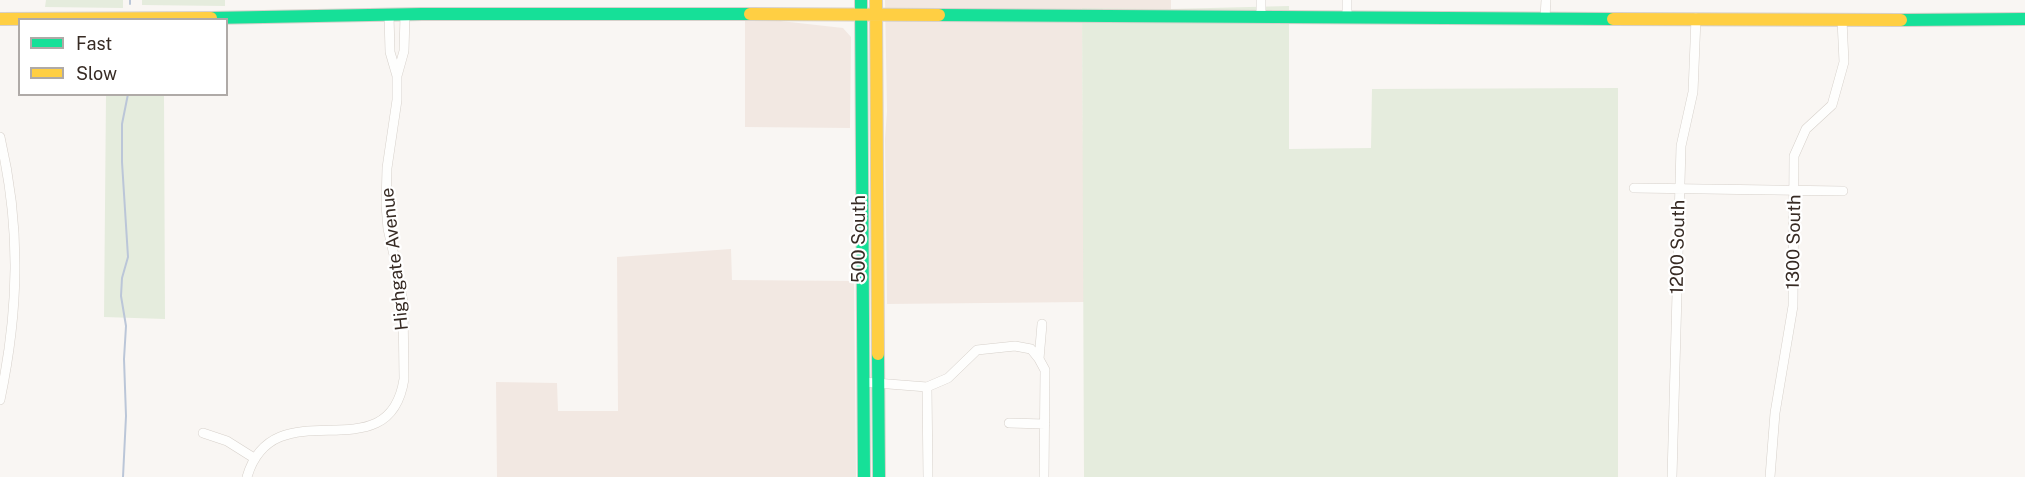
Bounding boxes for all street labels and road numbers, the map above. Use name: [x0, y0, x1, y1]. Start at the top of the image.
street label: Highgate Avenue: [377, 187, 413, 331]
street label: 1300 South: [1782, 194, 1806, 290]
street label: 500 South: [848, 195, 870, 283]
street label: 1200 South: [1666, 200, 1690, 294]

